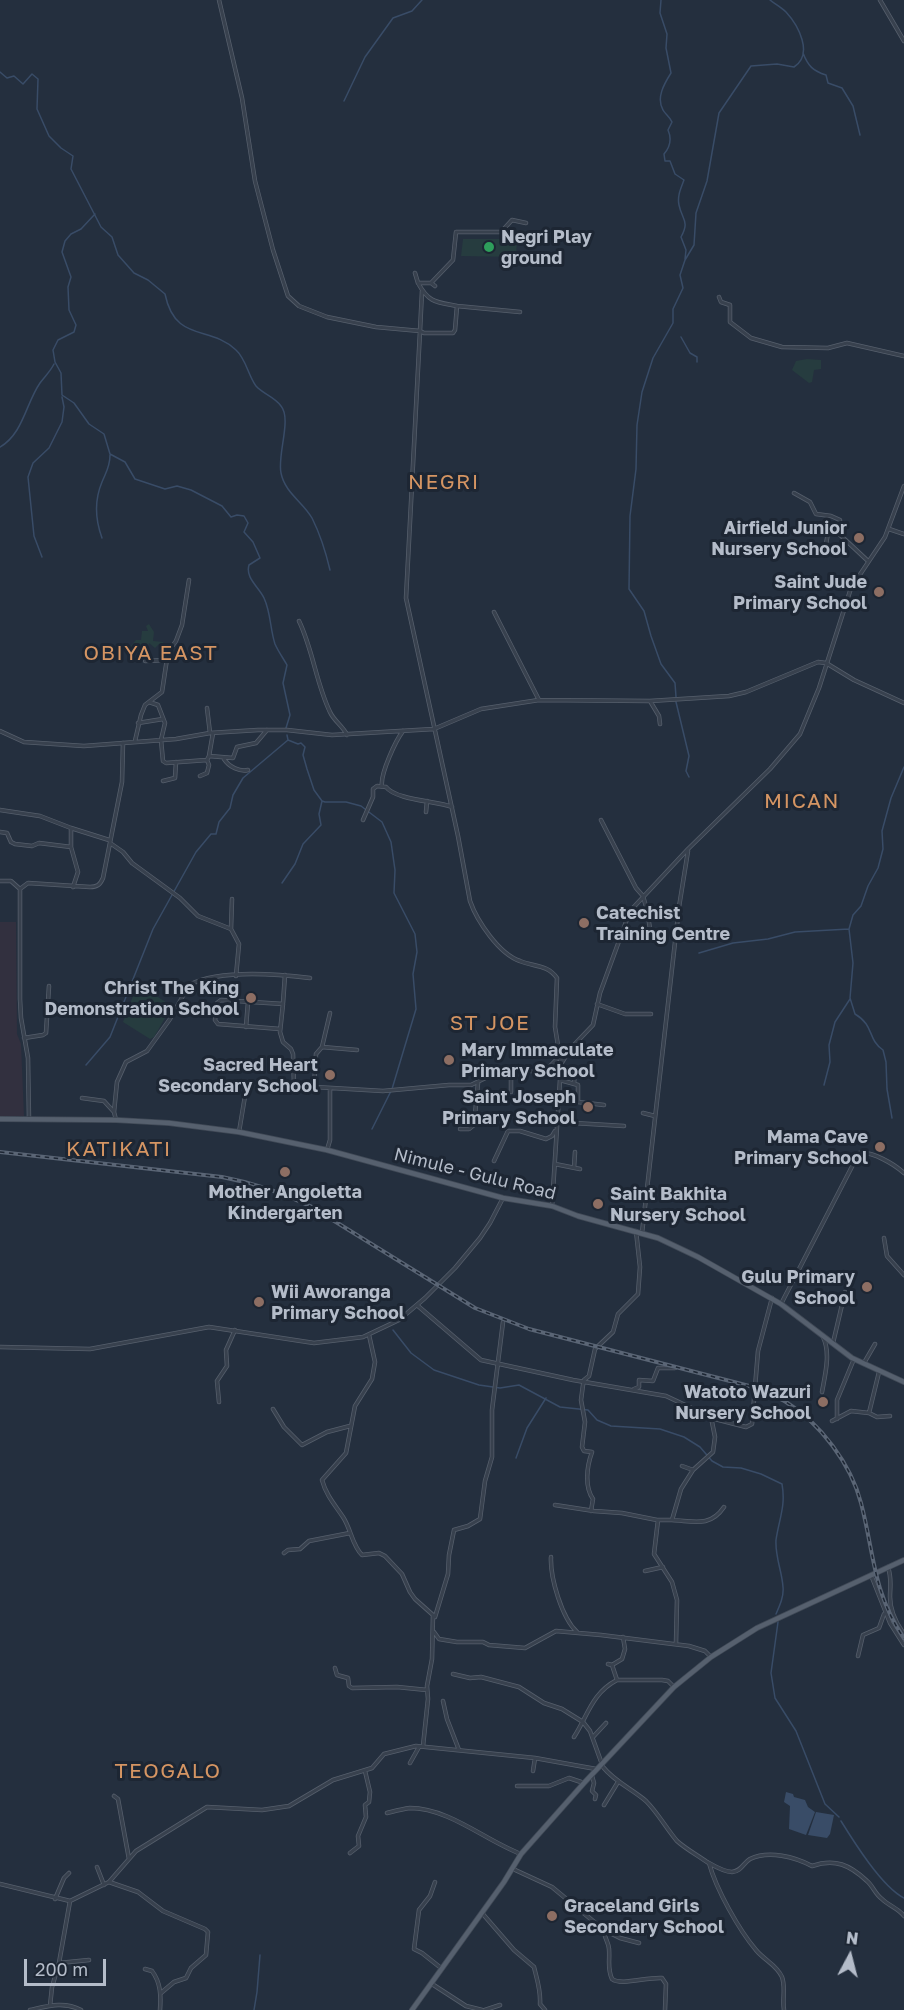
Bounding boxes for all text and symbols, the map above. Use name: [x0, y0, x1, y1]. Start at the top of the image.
place label: Negri Play ground: [501, 226, 592, 268]
marker: Negri Play ground: [482, 240, 496, 254]
district label: NEGRI: [408, 469, 480, 495]
place label: Airfield Junior Nursery School: [711, 517, 847, 560]
marker: Airfield Junior Nursery School: [852, 531, 866, 545]
place label: Saint Jude Primary School: [733, 571, 867, 614]
marker: Saint Jude Primary School: [872, 585, 886, 599]
district label: OBIYA EAST: [84, 640, 218, 666]
district label: MICAN: [764, 788, 840, 814]
place label: Catechist Training Centre: [596, 902, 730, 944]
marker: Catechist Training Centre: [577, 916, 591, 930]
place label: Christ The King Demonstration School: [44, 977, 239, 1020]
marker: Christ The King Demonstration School: [244, 991, 258, 1005]
district label: ST JOE: [450, 1010, 530, 1036]
place label: Mary Immaculate Primary School: [461, 1039, 614, 1082]
marker: Mary Immaculate Primary School: [442, 1053, 456, 1067]
place label: Sacred Heart Secondary School: [158, 1054, 318, 1096]
marker: Sacred Heart Secondary School: [323, 1068, 337, 1082]
place label: Saint Joseph Primary School: [442, 1086, 576, 1128]
marker: Saint Joseph Primary School: [581, 1100, 595, 1114]
place label: Mama Cave Primary School: [734, 1126, 868, 1168]
district label: KATIKATI: [66, 1136, 172, 1162]
marker: Mama Cave Primary School: [873, 1140, 887, 1154]
street label: Nimule - Gulu Road: [392, 1143, 558, 1205]
marker: Mother Angoletta Kindergarten: [278, 1165, 292, 1179]
place label: Mother Angoletta Kindergarten: [208, 1181, 362, 1224]
place label: Saint Bakhita Nursery School: [610, 1183, 746, 1226]
marker: Saint Bakhita Nursery School: [591, 1197, 605, 1211]
place label: Gulu Primary School: [741, 1266, 855, 1308]
marker: Gulu Primary School: [860, 1280, 874, 1294]
place label: Wii Aworanga Primary School: [271, 1281, 405, 1324]
marker: Wii Aworanga Primary School: [252, 1295, 266, 1309]
place label: Watoto Wazuri Nursery School: [675, 1381, 811, 1424]
marker: Watoto Wazuri Nursery School: [816, 1395, 830, 1409]
district label: TEOGALO: [115, 1758, 221, 1784]
place label: Graceland Girls Secondary School: [564, 1895, 724, 1938]
marker: Graceland Girls Secondary School: [545, 1909, 559, 1923]
north arrow: [820, 1926, 880, 1986]
text: N: [845, 1927, 859, 1949]
scale bar: [27, 1947, 110, 1985]
text: 200 m: [35, 1958, 88, 1980]

